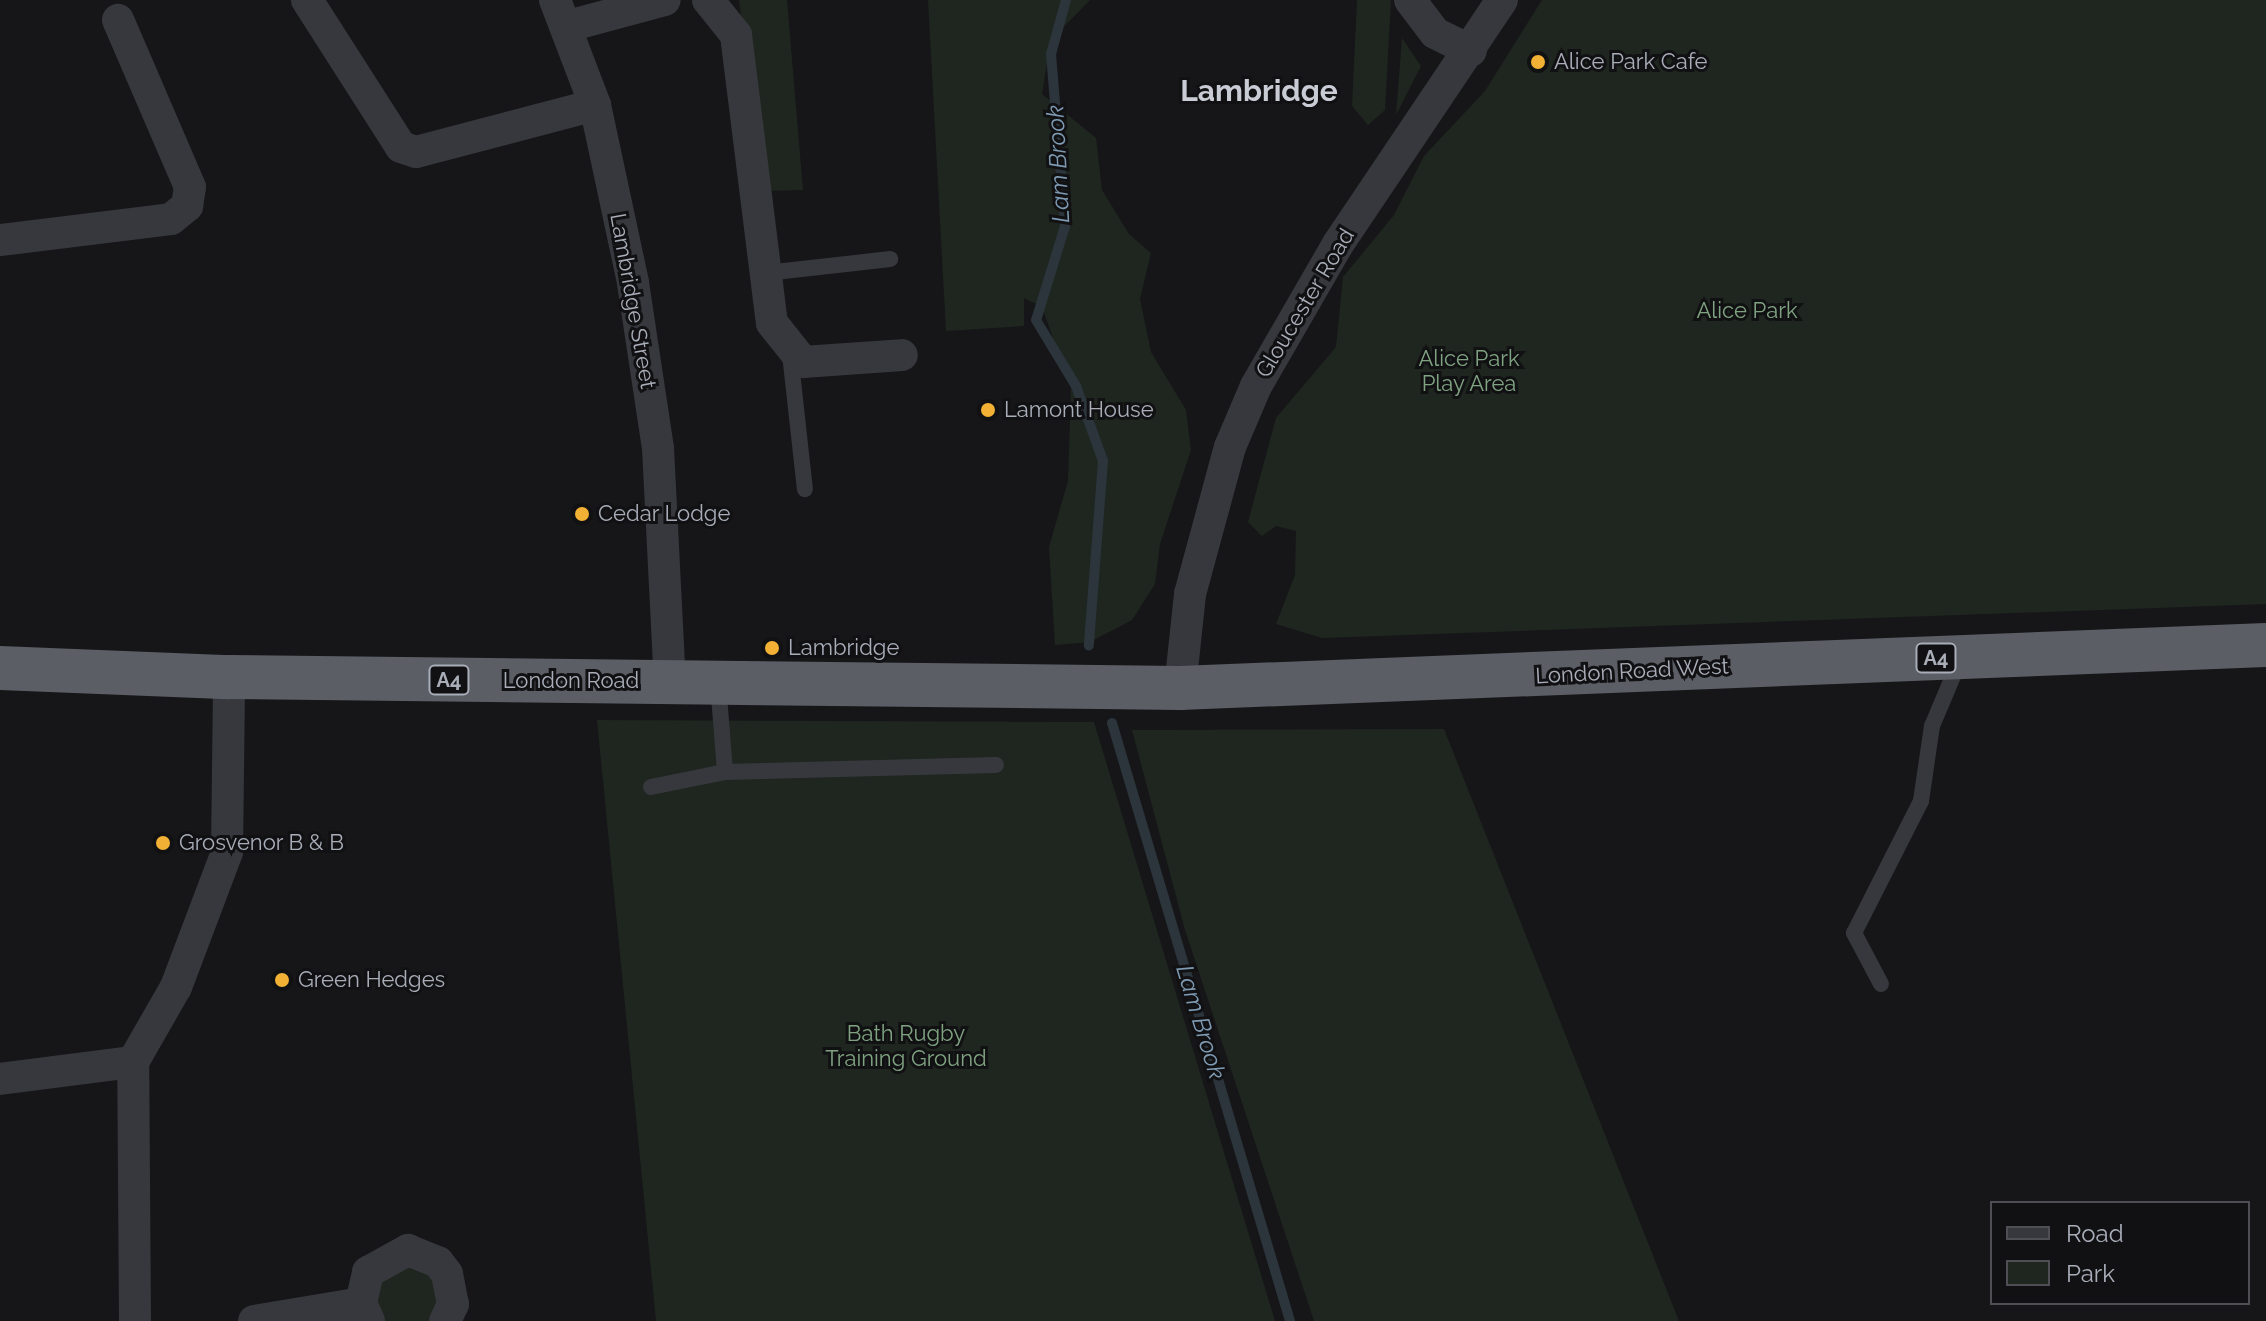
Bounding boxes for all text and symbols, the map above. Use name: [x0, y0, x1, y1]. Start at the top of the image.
place label: Alice Park Cafe: [1554, 49, 1707, 75]
marker: Alice Park Cafe: [1529, 53, 1547, 71]
district label: Lambridge: [1180, 73, 1338, 109]
water label: Lam Brook: [1041, 104, 1075, 224]
street label: Lambridge Street: [605, 211, 661, 391]
street label: Gloucester Road: [1250, 224, 1360, 382]
park label: Alice Park: [1696, 298, 1798, 324]
park label: Alice Park Play Area: [1418, 345, 1520, 396]
place label: Lamont House: [1004, 397, 1154, 423]
marker: Lamont House: [979, 401, 997, 419]
place label: Cedar Lodge: [598, 501, 731, 527]
marker: Cedar Lodge: [573, 505, 591, 523]
place label: Lambridge: [788, 635, 899, 661]
marker: Lambridge: [763, 639, 781, 657]
road number: A4: [1914, 642, 1958, 674]
street label: London Road West: [1534, 653, 1730, 689]
road number: A4: [427, 664, 471, 696]
street label: London Road: [503, 668, 639, 694]
place label: Grosvenor B & B: [179, 830, 344, 856]
marker: Grosvenor B & B: [154, 834, 172, 852]
water label: Lam Brook: [1170, 961, 1232, 1083]
place label: Green Hedges: [298, 967, 445, 993]
marker: Green Hedges: [273, 971, 291, 989]
park label: Bath Rugby Training Ground: [825, 1020, 987, 1072]
legend: [1990, 1201, 2250, 1305]
text: Road: [2066, 1219, 2124, 1248]
text: Park: [2066, 1259, 2115, 1288]

